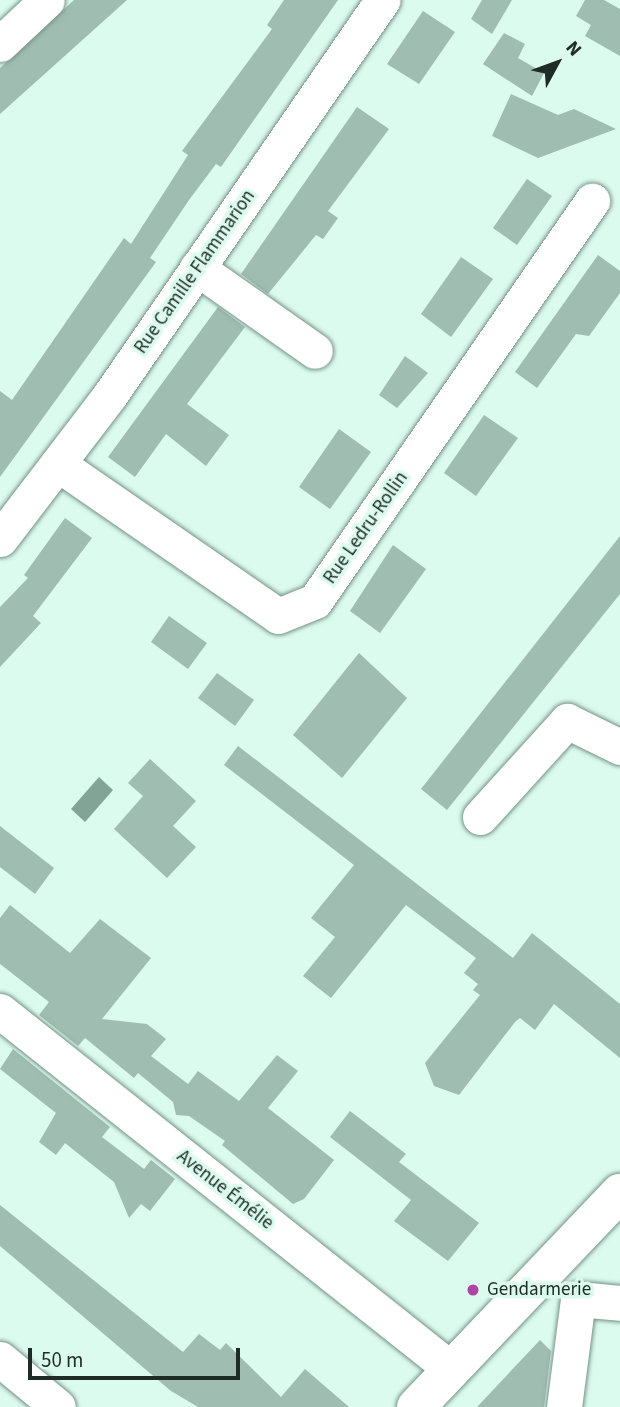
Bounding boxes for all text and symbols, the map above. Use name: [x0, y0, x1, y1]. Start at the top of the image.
north arrow: [522, 28, 592, 98]
text: N: [559, 35, 588, 63]
street label: Rue Camille Flammarion: [130, 186, 260, 358]
street label: Rue Ledru-Rollin: [319, 467, 413, 589]
street label: Avenue Émélie: [172, 1145, 278, 1235]
place label: Gendarmerie: [487, 1279, 591, 1301]
marker: Gendarmerie: [465, 1282, 481, 1298]
scale bar: [32, 1334, 243, 1378]
text: 50 m: [41, 1345, 83, 1375]

